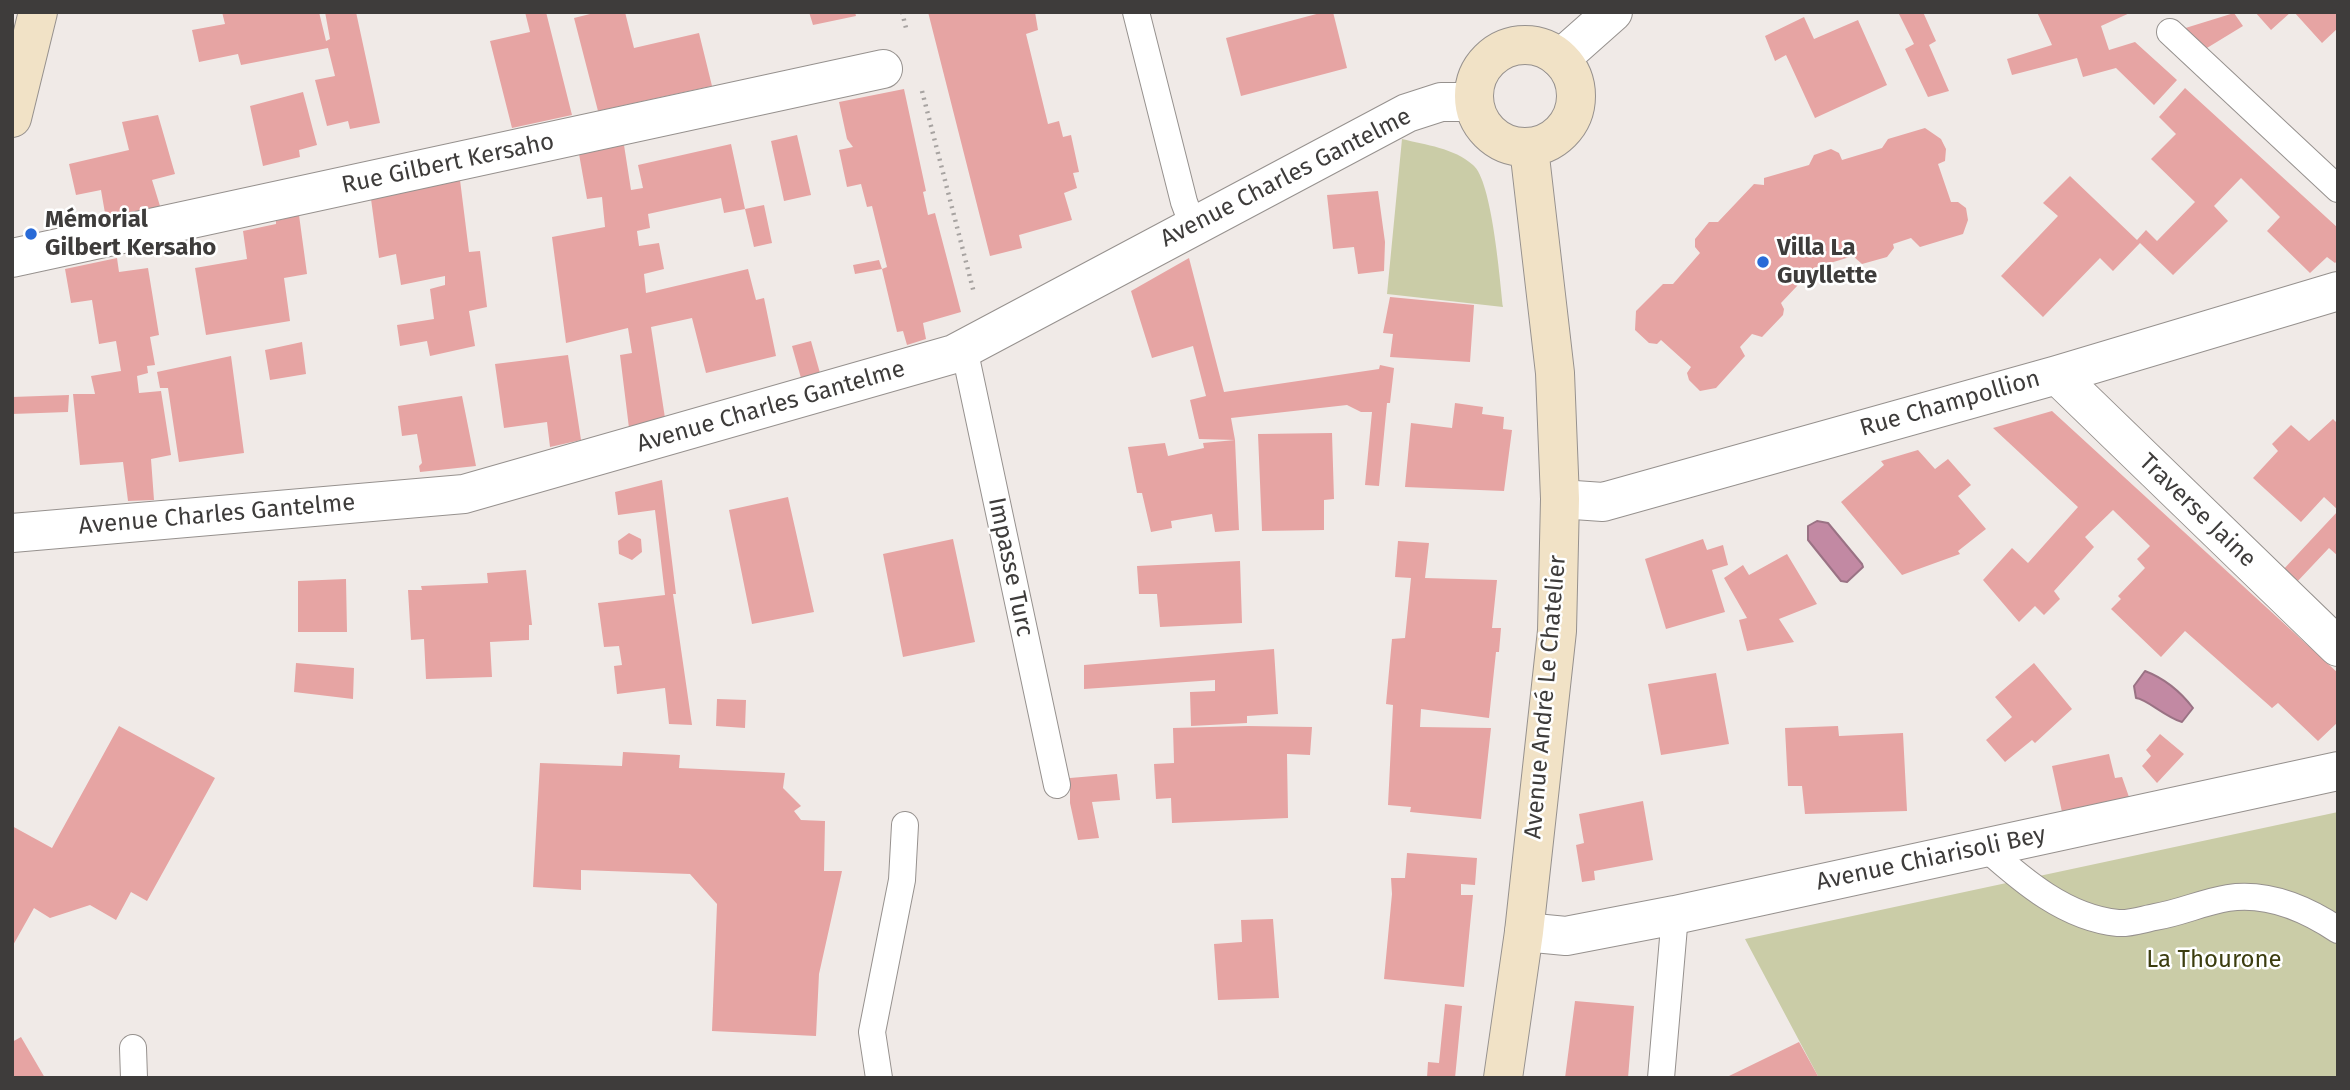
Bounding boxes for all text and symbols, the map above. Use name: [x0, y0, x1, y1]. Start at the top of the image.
street label: Avenue Charles Gantelme: [1156, 102, 1416, 254]
street label: Rue Gilbert Kersaho: [339, 127, 557, 201]
place label: Mémorial Gilbert Kersaho: [45, 206, 216, 262]
marker: Mémorial Gilbert Kersaho: [23, 226, 39, 242]
place label: Villa La Guyllette: [1777, 234, 1877, 290]
marker: Villa La Guyllette: [1755, 254, 1771, 270]
street label: Avenue Charles Gantelme: [634, 355, 908, 459]
street label: Rue Champollion: [1857, 365, 2043, 443]
street label: Traverse Jaine: [2133, 448, 2261, 574]
street label: Avenue Charles Gantelme: [78, 489, 356, 541]
street label: Impasse Turc: [981, 495, 1039, 639]
street label: Avenue André Le Chatelier: [1519, 554, 1573, 840]
street label: Avenue Chiarisoli Bey: [1814, 821, 2048, 897]
park label: La Thourone: [2146, 946, 2282, 974]

